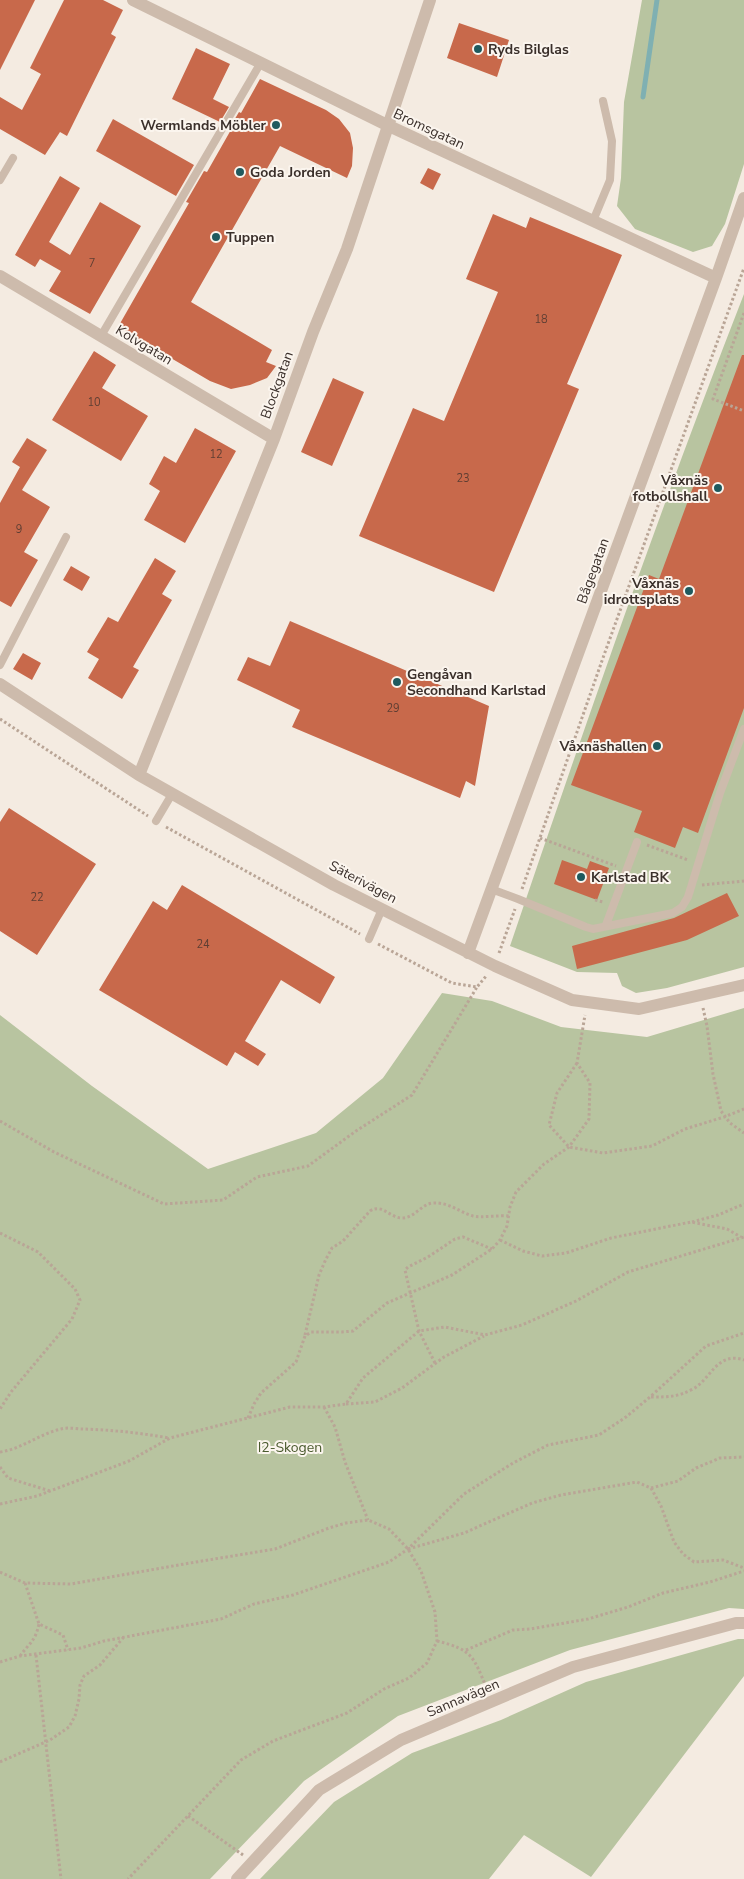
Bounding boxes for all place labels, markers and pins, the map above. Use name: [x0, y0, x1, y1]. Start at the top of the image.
place label: Ryds Bilglas: [488, 40, 569, 59]
marker: Ryds Bilglas: [472, 43, 484, 55]
place label: Wermlands Möbler: [141, 116, 267, 135]
marker: Wermlands Möbler: [270, 119, 282, 131]
place label: Goda Jorden: [250, 163, 331, 182]
marker: Goda Jorden: [234, 166, 246, 178]
place label: Tuppen: [226, 228, 274, 247]
marker: Tuppen: [210, 231, 222, 243]
place label: Våxnäs fotbollshall: [633, 471, 709, 506]
marker: Våxnäs fotbollshall: [712, 482, 724, 494]
place label: Våxnäs idrottsplats: [604, 574, 679, 609]
marker: Våxnäs idrottsplats: [683, 585, 695, 597]
place label: Gengåvan Secondhand Karlstad: [407, 665, 546, 700]
marker: Gengåvan Secondhand Karlstad: [391, 676, 403, 688]
place label: Våxnäshallen: [558, 737, 647, 756]
marker: Våxnäshallen: [651, 740, 663, 752]
place label: Karlstad BK: [591, 868, 669, 887]
marker: Karlstad BK: [575, 871, 587, 883]

